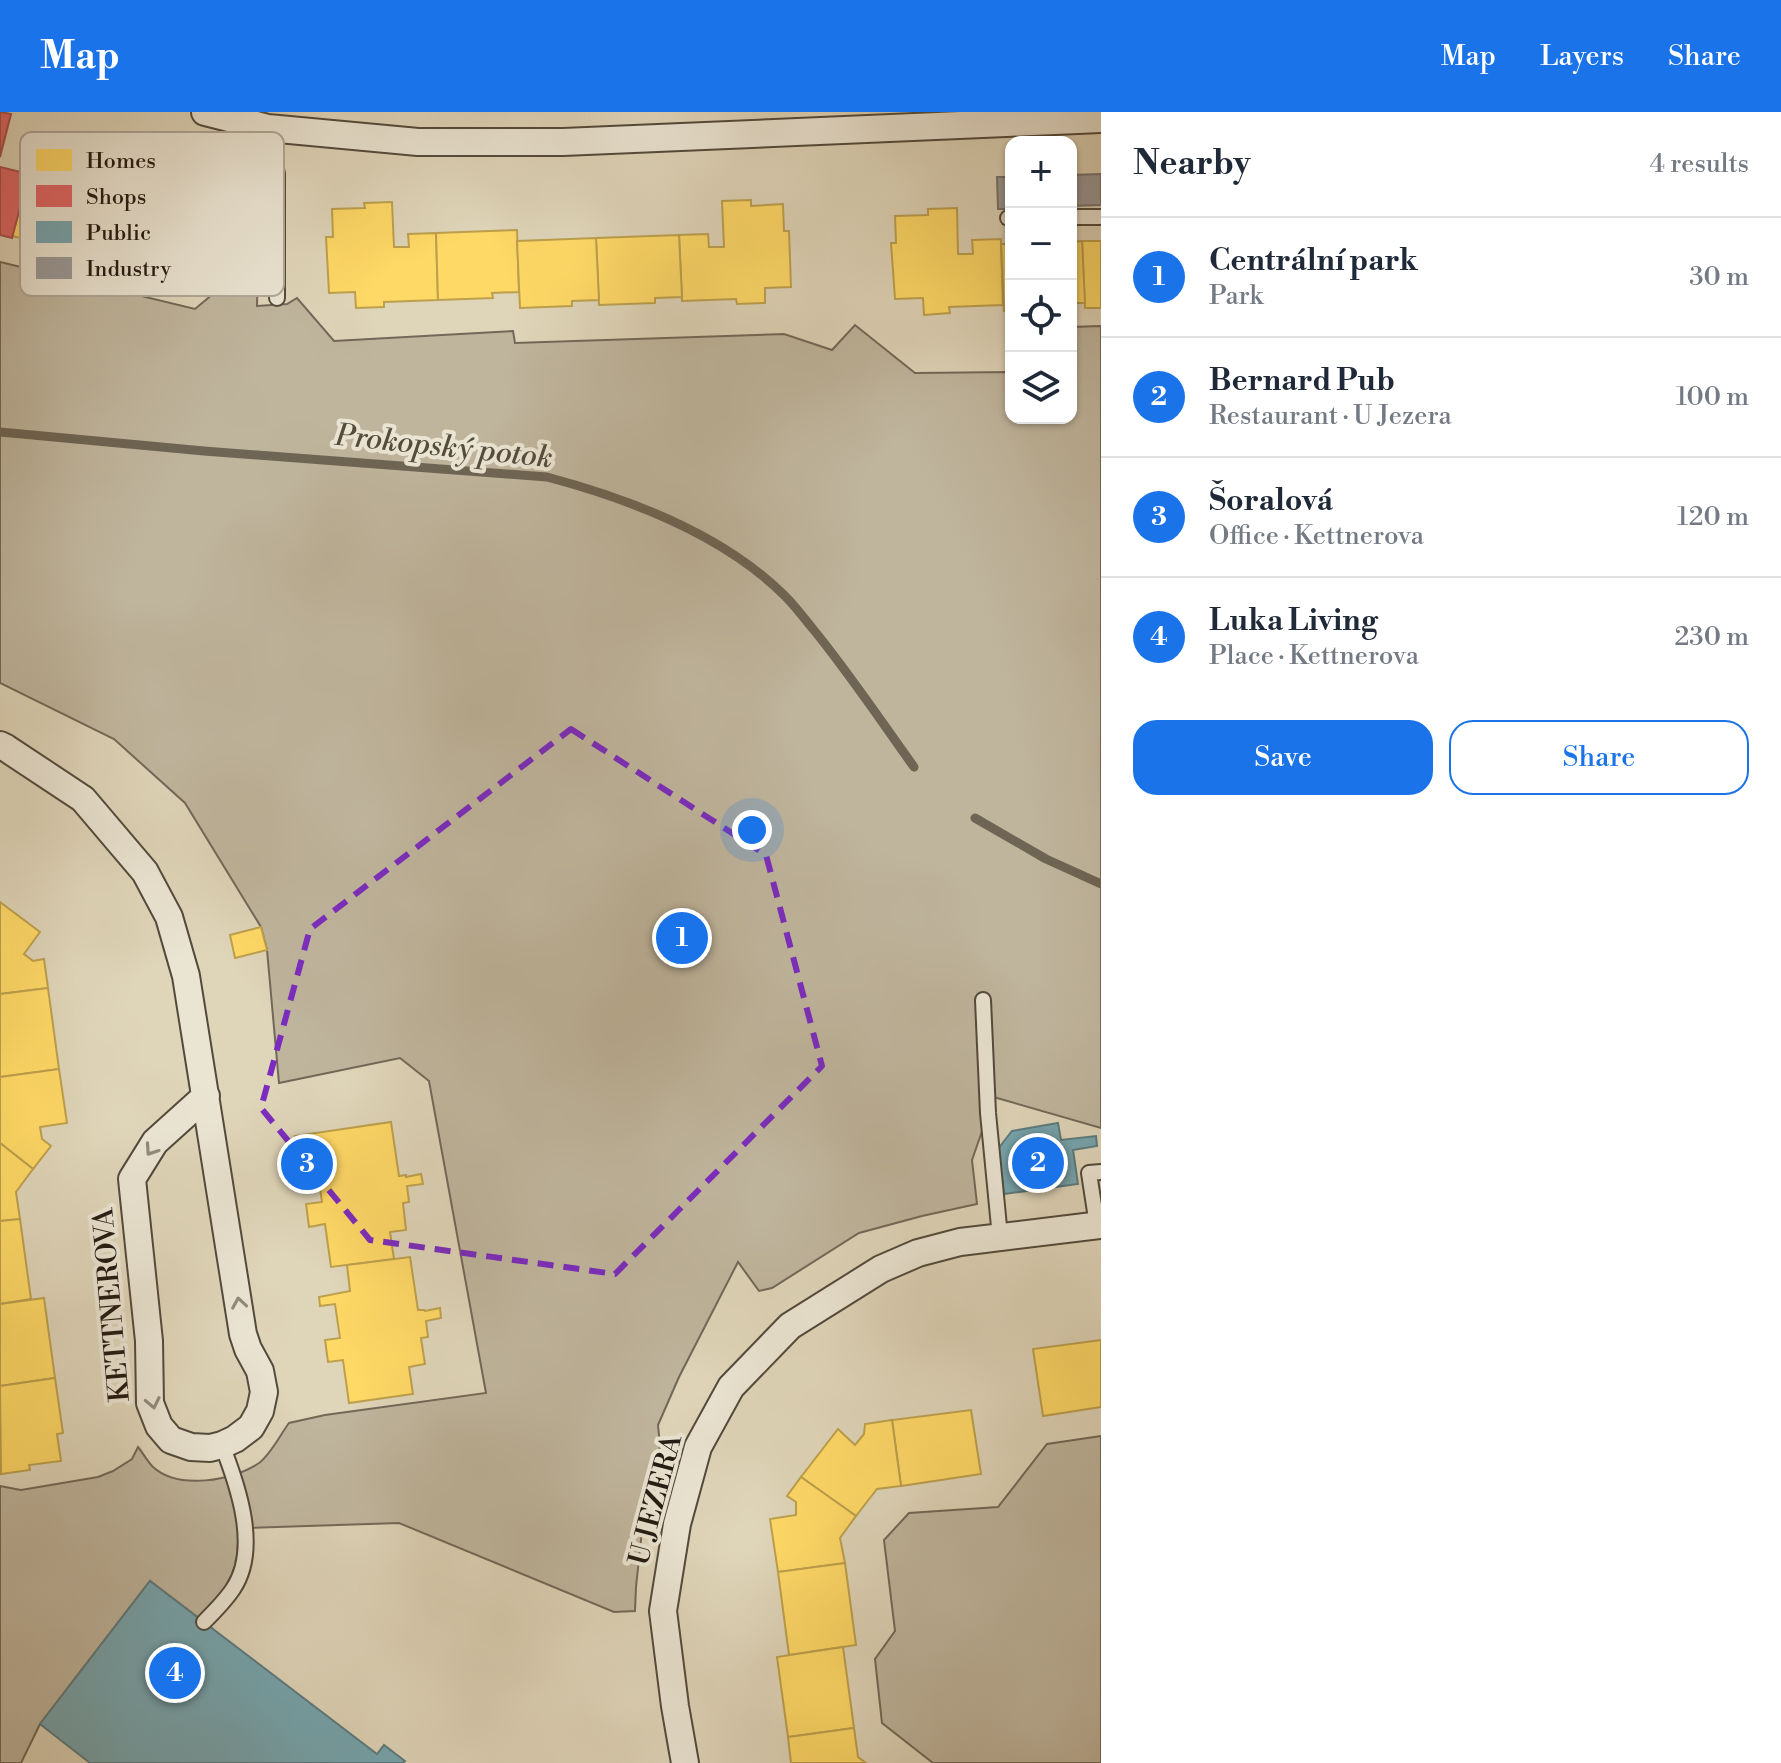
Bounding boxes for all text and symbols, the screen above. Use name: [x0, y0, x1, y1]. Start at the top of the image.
text: Map: [40, 33, 120, 80]
text: Map: [1441, 39, 1496, 74]
text: Layers: [1540, 39, 1624, 74]
text: Share: [1668, 39, 1741, 74]
legend: [20, 132, 284, 296]
map controls: [1005, 136, 1077, 424]
button: +: [1005, 136, 1077, 208]
text: Nearby: [1133, 143, 1251, 185]
text: Homes: [86, 148, 156, 175]
text: 4 results: [1650, 148, 1749, 180]
text: Shops: [86, 184, 146, 211]
button: −: [1005, 208, 1077, 280]
text: Public: [86, 220, 151, 247]
text: Centrální park: [1209, 242, 1418, 280]
text: Industry: [86, 256, 171, 283]
text: 1: [1153, 261, 1165, 293]
text: 30 m: [1689, 261, 1749, 293]
button: locate: [1005, 280, 1077, 352]
text: Park: [1209, 280, 1263, 312]
button: layers: [1005, 352, 1077, 424]
text: Bernard Pub: [1209, 362, 1395, 400]
text: 2: [1151, 381, 1167, 413]
text: 100 m: [1676, 381, 1749, 413]
text: Restaurant · U Jezera: [1209, 400, 1452, 432]
water label: Prokopský potok: [332, 417, 555, 477]
text: Šoralová: [1209, 482, 1333, 520]
text: 3: [1151, 501, 1167, 533]
text: 120 m: [1677, 501, 1749, 533]
text: Office · Kettnerova: [1209, 520, 1424, 552]
text: Luka Living: [1209, 602, 1378, 640]
text: 4: [1150, 621, 1168, 653]
text: 230 m: [1674, 621, 1749, 653]
text: Place · Kettnerova: [1209, 640, 1419, 672]
button: Save: [1133, 720, 1433, 795]
button: Share: [1449, 720, 1749, 795]
your location: [732, 810, 772, 850]
pin: 1: [656, 908, 708, 968]
pin: 2: [1012, 1133, 1064, 1193]
pin: 3: [281, 1134, 333, 1194]
one-way arrow: [146, 1142, 161, 1156]
street label: KETTNEROVA: [86, 1206, 138, 1403]
one-way arrow: [231, 1296, 248, 1310]
one-way arrow: [144, 1396, 161, 1410]
street label: U JEZERA: [622, 1430, 690, 1569]
pin: 4: [149, 1643, 201, 1703]

